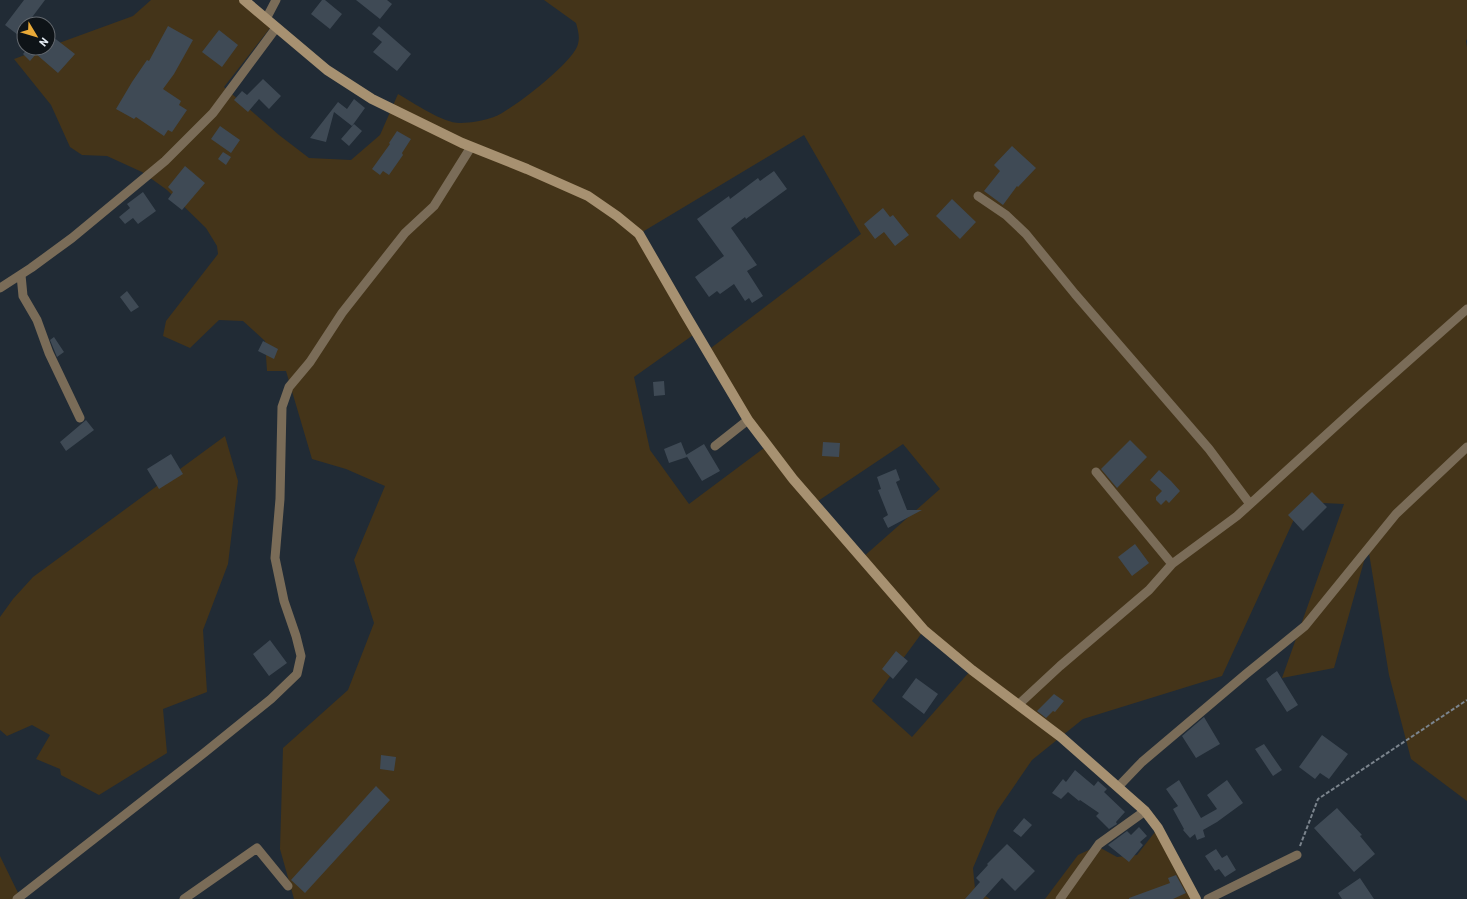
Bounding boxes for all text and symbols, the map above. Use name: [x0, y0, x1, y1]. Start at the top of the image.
north arrow: [16, 16, 56, 56]
text: N: [37, 36, 52, 49]

